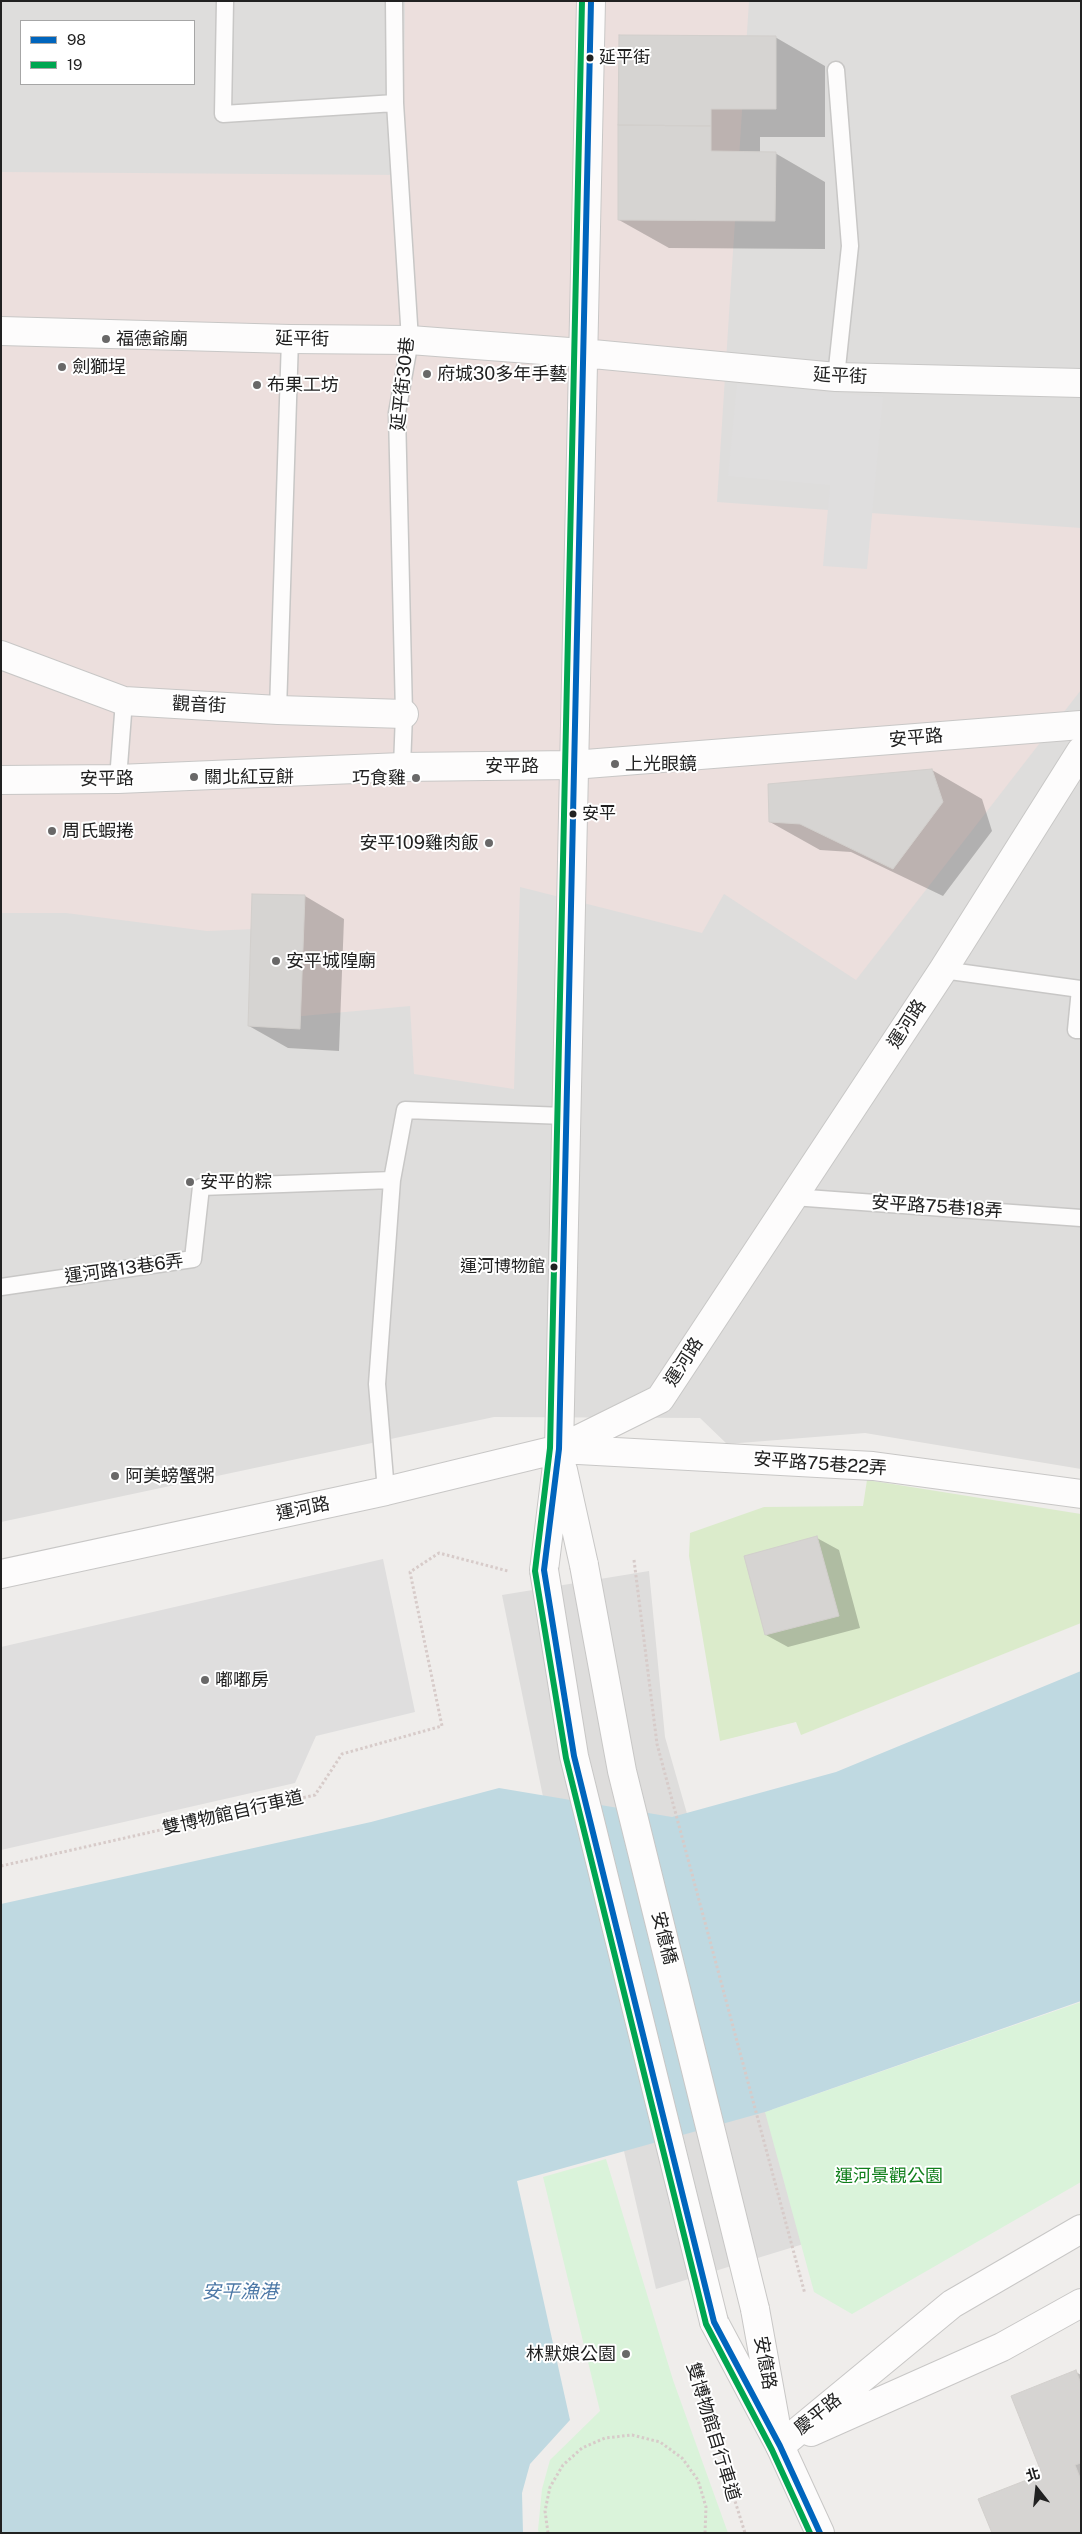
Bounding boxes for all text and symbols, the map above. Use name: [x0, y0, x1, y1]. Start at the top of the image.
legend: [20, 20, 195, 85]
text: 98: [67, 31, 86, 48]
place label: 延平街: [599, 48, 650, 68]
marker: 延平街: [585, 53, 595, 63]
text: 19: [67, 56, 82, 73]
place label: 福德爺廟: [116, 328, 188, 350]
street label: 延平街: [275, 328, 329, 350]
marker: 福德爺廟: [100, 333, 112, 345]
street label: 延平街30巷: [387, 336, 419, 432]
place label: 劍獅埕: [72, 356, 126, 378]
marker: 劍獅埕: [56, 361, 68, 373]
place label: 府城30多年手藝: [437, 363, 567, 385]
street label: 延平街: [812, 364, 868, 388]
marker: 府城30多年手藝: [421, 368, 433, 380]
place label: 布果工坊: [267, 374, 339, 396]
marker: 布果工坊: [251, 379, 263, 391]
street label: 觀音街: [171, 693, 227, 717]
street label: 安平路: [888, 725, 944, 751]
place label: 上光眼鏡: [625, 753, 697, 775]
street label: 安平路: [485, 755, 539, 777]
marker: 上光眼鏡: [609, 758, 621, 770]
place label: 關北紅豆餅: [204, 766, 294, 788]
place label: 巧食雞: [352, 767, 406, 789]
street label: 安平路: [80, 768, 134, 790]
marker: 關北紅豆餅: [188, 771, 200, 783]
marker: 巧食雞: [410, 772, 422, 784]
place label: 安平: [582, 804, 616, 824]
marker: 安平: [568, 809, 578, 819]
place label: 周氏蝦捲: [62, 820, 134, 842]
marker: 周氏蝦捲: [46, 825, 58, 837]
place label: 安平109雞肉飯: [360, 832, 479, 854]
marker: 安平109雞肉飯: [483, 837, 495, 849]
place label: 安平城隍廟: [286, 950, 376, 972]
marker: 安平城隍廟: [270, 955, 282, 967]
street label: 運河路: [883, 995, 931, 1053]
place label: 安平的粽: [200, 1171, 272, 1193]
marker: 安平的粽: [184, 1176, 196, 1188]
street label: 安平路75巷18弄: [871, 1192, 1003, 1222]
street label: 運河路13巷6弄: [63, 1250, 185, 1288]
place label: 運河博物館: [460, 1257, 545, 1277]
marker: 運河博物館: [549, 1262, 559, 1272]
street label: 運河路: [660, 1333, 708, 1391]
street label: 安平路75巷22弄: [753, 1449, 887, 1479]
place label: 阿美螃蟹粥: [125, 1465, 215, 1487]
marker: 阿美螃蟹粥: [109, 1470, 121, 1482]
street label: 運河路: [274, 1493, 332, 1525]
place label: 嘟嘟房: [215, 1669, 269, 1691]
marker: 嘟嘟房: [199, 1674, 211, 1686]
street label: 雙博物館自行車道: [160, 1786, 306, 1840]
street label: 安億橋: [647, 1909, 681, 1967]
park label: 運河景觀公園: [835, 2165, 943, 2187]
water label: 安平漁港: [202, 2281, 278, 2303]
street label: 安億路: [750, 2335, 780, 2391]
place label: 林默娘公園: [526, 2343, 616, 2365]
marker: 林默娘公園: [620, 2348, 632, 2360]
street label: 雙博物館自行車道: [682, 2360, 744, 2504]
street label: 慶平路: [790, 2389, 846, 2439]
north arrow: [1012, 2464, 1062, 2514]
text: 北: [1024, 2465, 1042, 2484]

